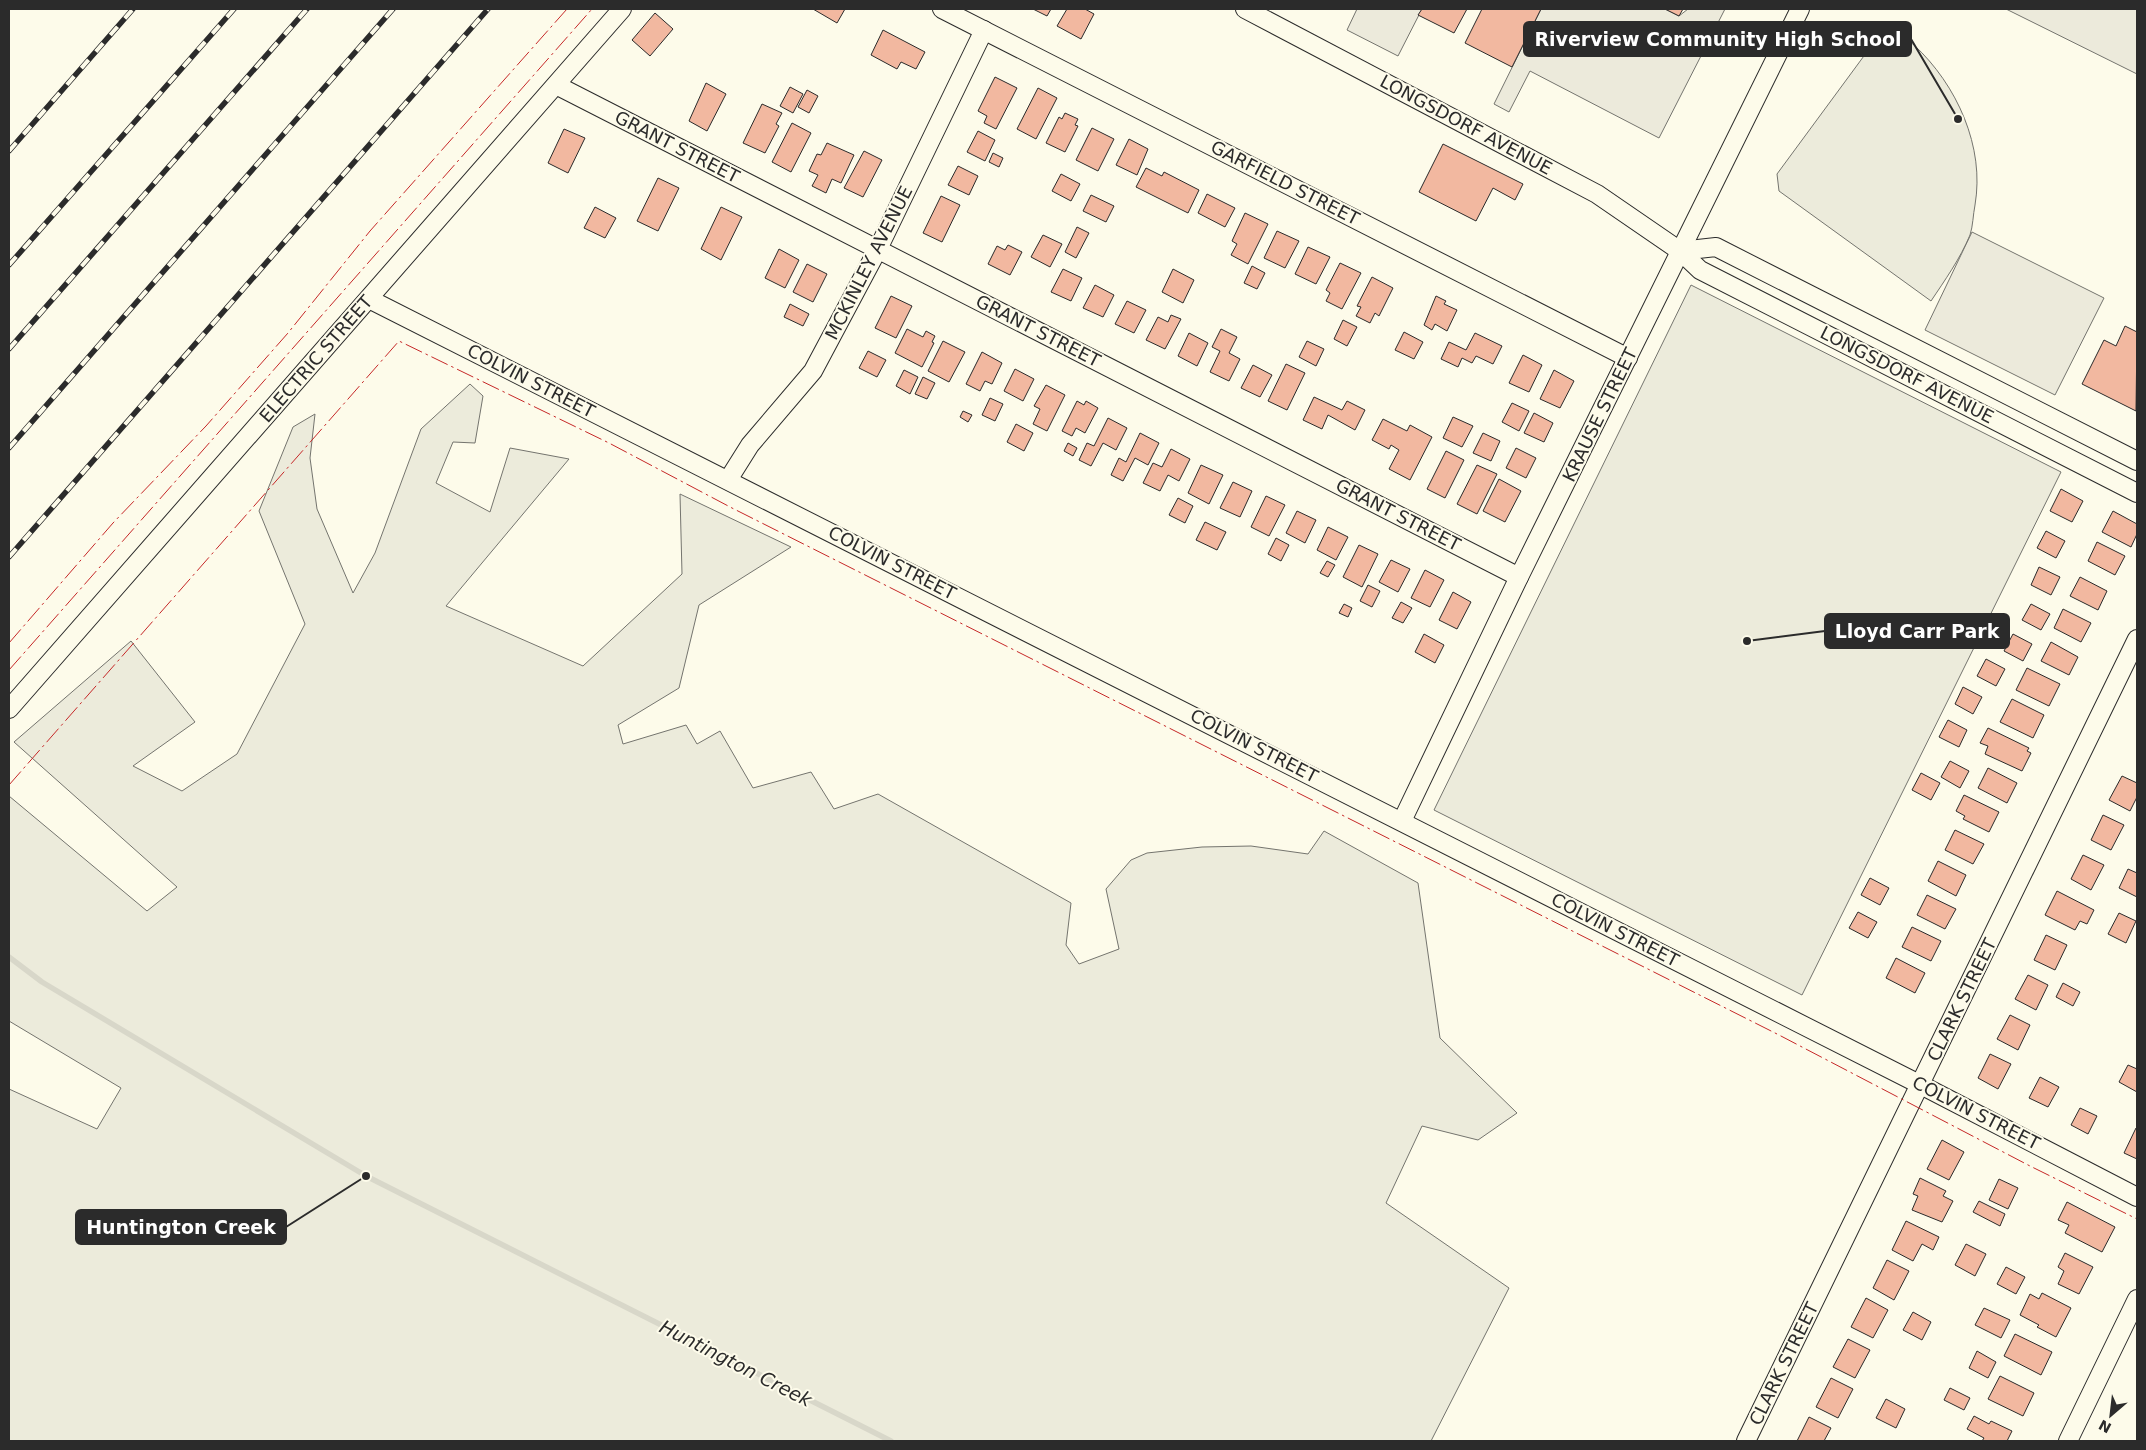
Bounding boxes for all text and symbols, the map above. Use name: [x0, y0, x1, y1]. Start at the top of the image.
callout: Riverview Community High School: [1524, 22, 1911, 56]
text: Riverview Community High School: [1534, 28, 1902, 50]
street label: LONGSDORF AVENUE: [1377, 70, 1556, 179]
street label: GRANT STREET: [611, 106, 744, 187]
street label: GARFIELD STREET: [1207, 136, 1364, 230]
street label: MCKINLEY AVENUE: [821, 182, 916, 343]
street label: ELECTRIC STREET: [255, 290, 377, 426]
street label: GRANT STREET: [972, 290, 1105, 371]
street label: LONGSDORF AVENUE: [1817, 322, 1997, 427]
street label: COLVIN STREET: [464, 339, 599, 422]
street label: KRAUSE STREET: [1558, 344, 1641, 485]
street label: GRANT STREET: [1332, 474, 1465, 555]
street label: COLVIN STREET: [825, 521, 960, 604]
callout: Lloyd Carr Park: [1825, 614, 2009, 648]
text: Lloyd Carr Park: [1835, 620, 2000, 642]
street label: COLVIN STREET: [1187, 704, 1322, 787]
street label: COLVIN STREET: [1548, 888, 1683, 971]
street label: CLARK STREET: [1923, 934, 2001, 1065]
street label: COLVIN STREET: [1909, 1071, 2044, 1154]
callout: Huntington Creek: [76, 1210, 286, 1244]
text: Huntington Creek: [86, 1216, 276, 1238]
street label: CLARK STREET: [1745, 1298, 1823, 1429]
water label: Huntington Creek: [656, 1315, 817, 1411]
north arrow: [2086, 1390, 2136, 1440]
text: N: [2096, 1417, 2114, 1436]

